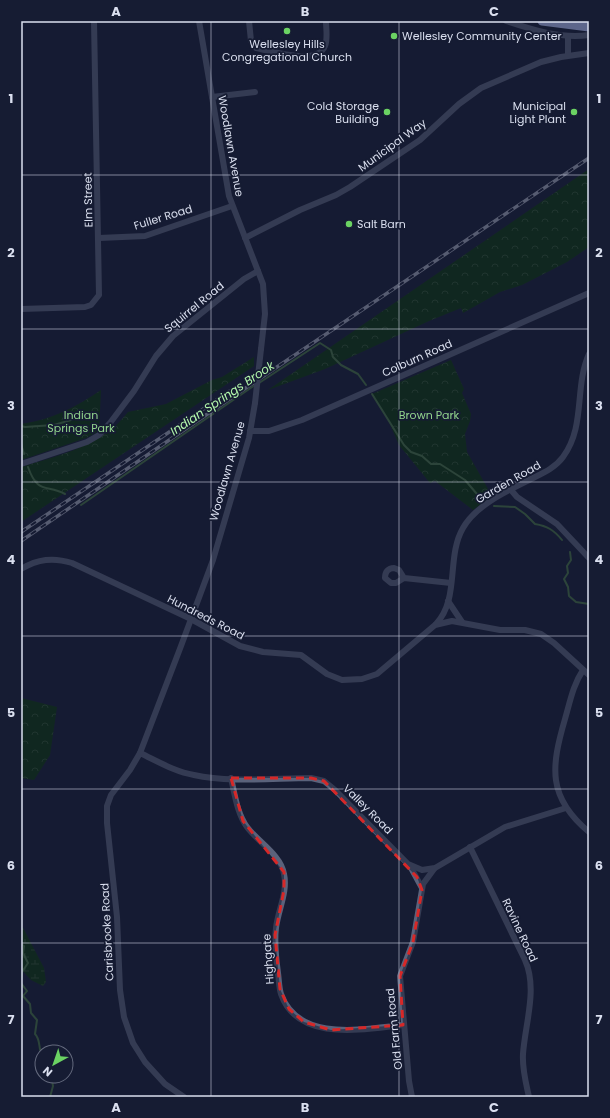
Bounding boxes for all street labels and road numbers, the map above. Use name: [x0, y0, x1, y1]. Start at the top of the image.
street label: Woodlawn Avenue: [214, 94, 248, 198]
street label: Municipal Way: [355, 114, 430, 175]
street label: Elm Street: [80, 172, 96, 228]
street label: Fuller Road: [132, 201, 194, 233]
street label: Squirrel Road: [161, 278, 227, 336]
street label: Colburn Road: [379, 335, 455, 381]
street label: Woodlawn Avenue: [205, 419, 249, 523]
street label: Garden Road: [472, 457, 544, 507]
street label: Hundreds Road: [165, 591, 247, 643]
street label: Valley Road: [339, 780, 397, 838]
street label: Carisbrooke Road: [96, 883, 118, 981]
street label: Ravine Road: [498, 896, 542, 964]
street label: Highgate: [258, 933, 278, 985]
street label: Old Farm Road: [382, 988, 406, 1070]

